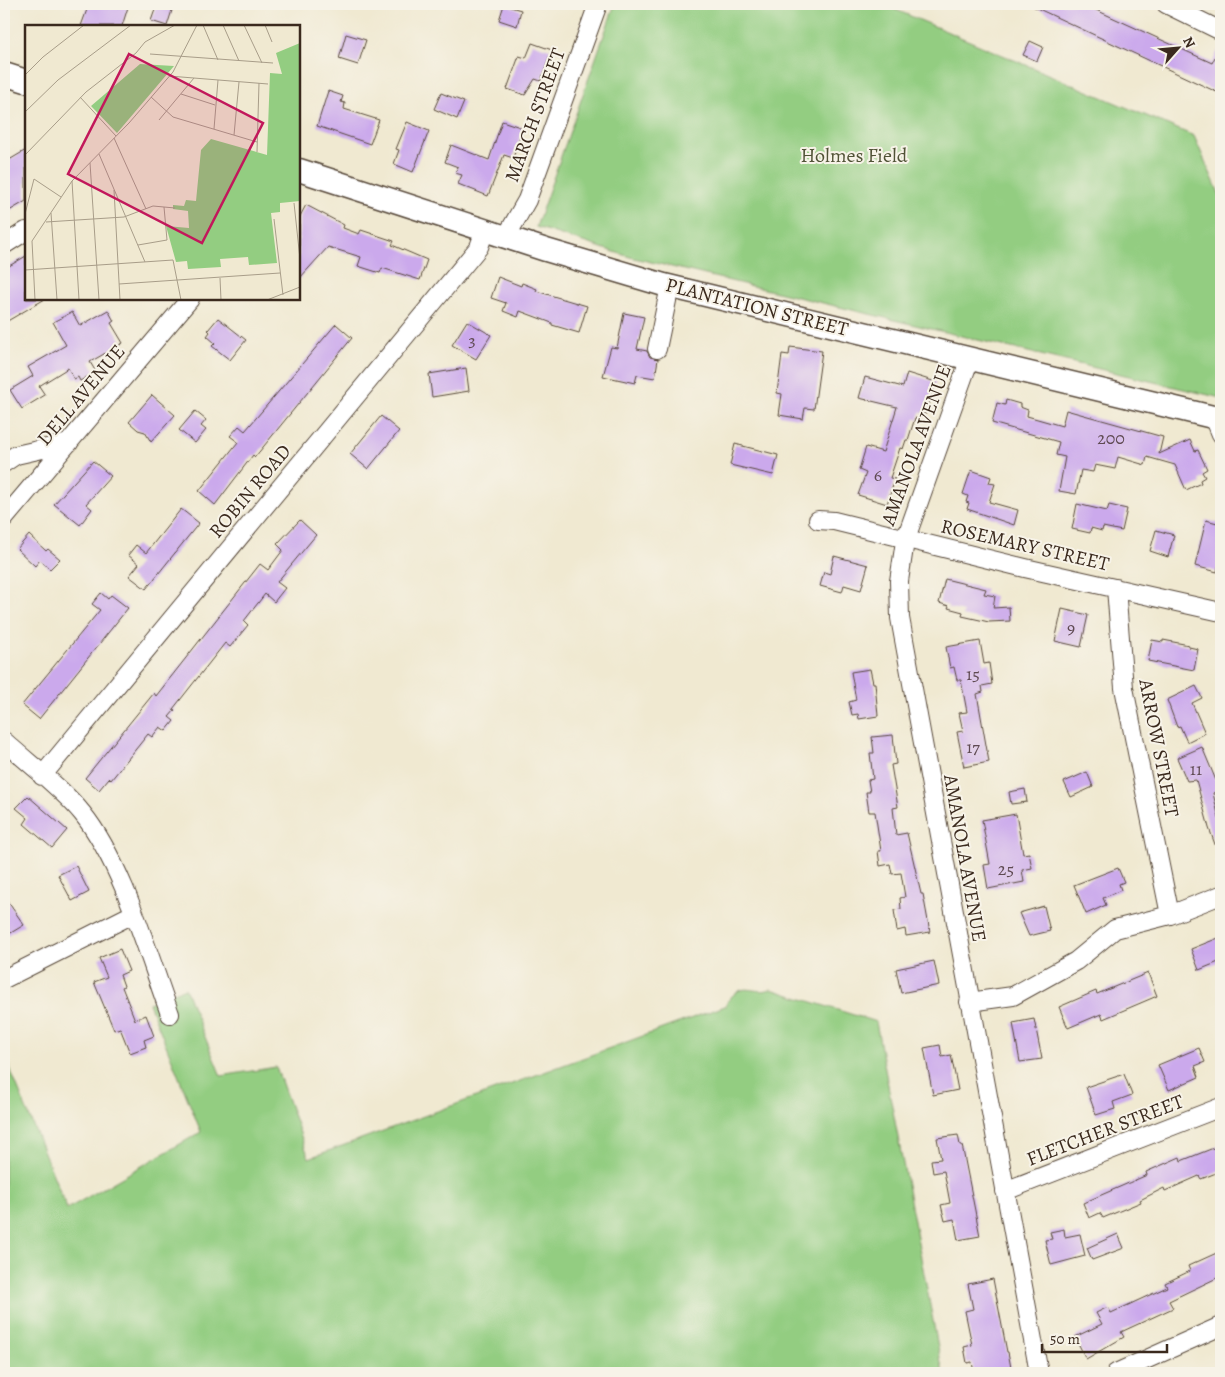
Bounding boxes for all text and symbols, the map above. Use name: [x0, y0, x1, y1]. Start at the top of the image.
north arrow: [1152, 22, 1202, 72]
inset map: [25, 25, 300, 300]
text: N: [1178, 33, 1200, 51]
street label: MARCH STREET: [498, 44, 572, 186]
park label: Holmes Field: [800, 142, 908, 169]
street label: PLANTATION STREET: [663, 271, 851, 343]
house number: 3: [468, 328, 476, 352]
street label: DELL AVENUE: [31, 339, 131, 451]
street label: AMANOLA AVENUE: [874, 361, 958, 530]
house number: 200: [1097, 426, 1125, 450]
street label: ROBIN ROAD: [203, 438, 297, 544]
house number: 6: [874, 463, 882, 487]
street label: ROSEMARY STREET: [938, 512, 1112, 578]
house number: 9: [1067, 616, 1075, 640]
house number: 15: [966, 662, 980, 686]
street label: ARROW STREET: [1132, 676, 1186, 819]
house number: 17: [966, 735, 980, 759]
house number: 11: [1190, 757, 1202, 781]
street label: AMANOLA AVENUE: [937, 771, 993, 944]
house number: 25: [998, 857, 1014, 881]
street label: FLETCHER STREET: [1022, 1088, 1188, 1172]
scale bar: [1042, 1322, 1168, 1354]
text: 50 m: [1050, 1329, 1080, 1349]

